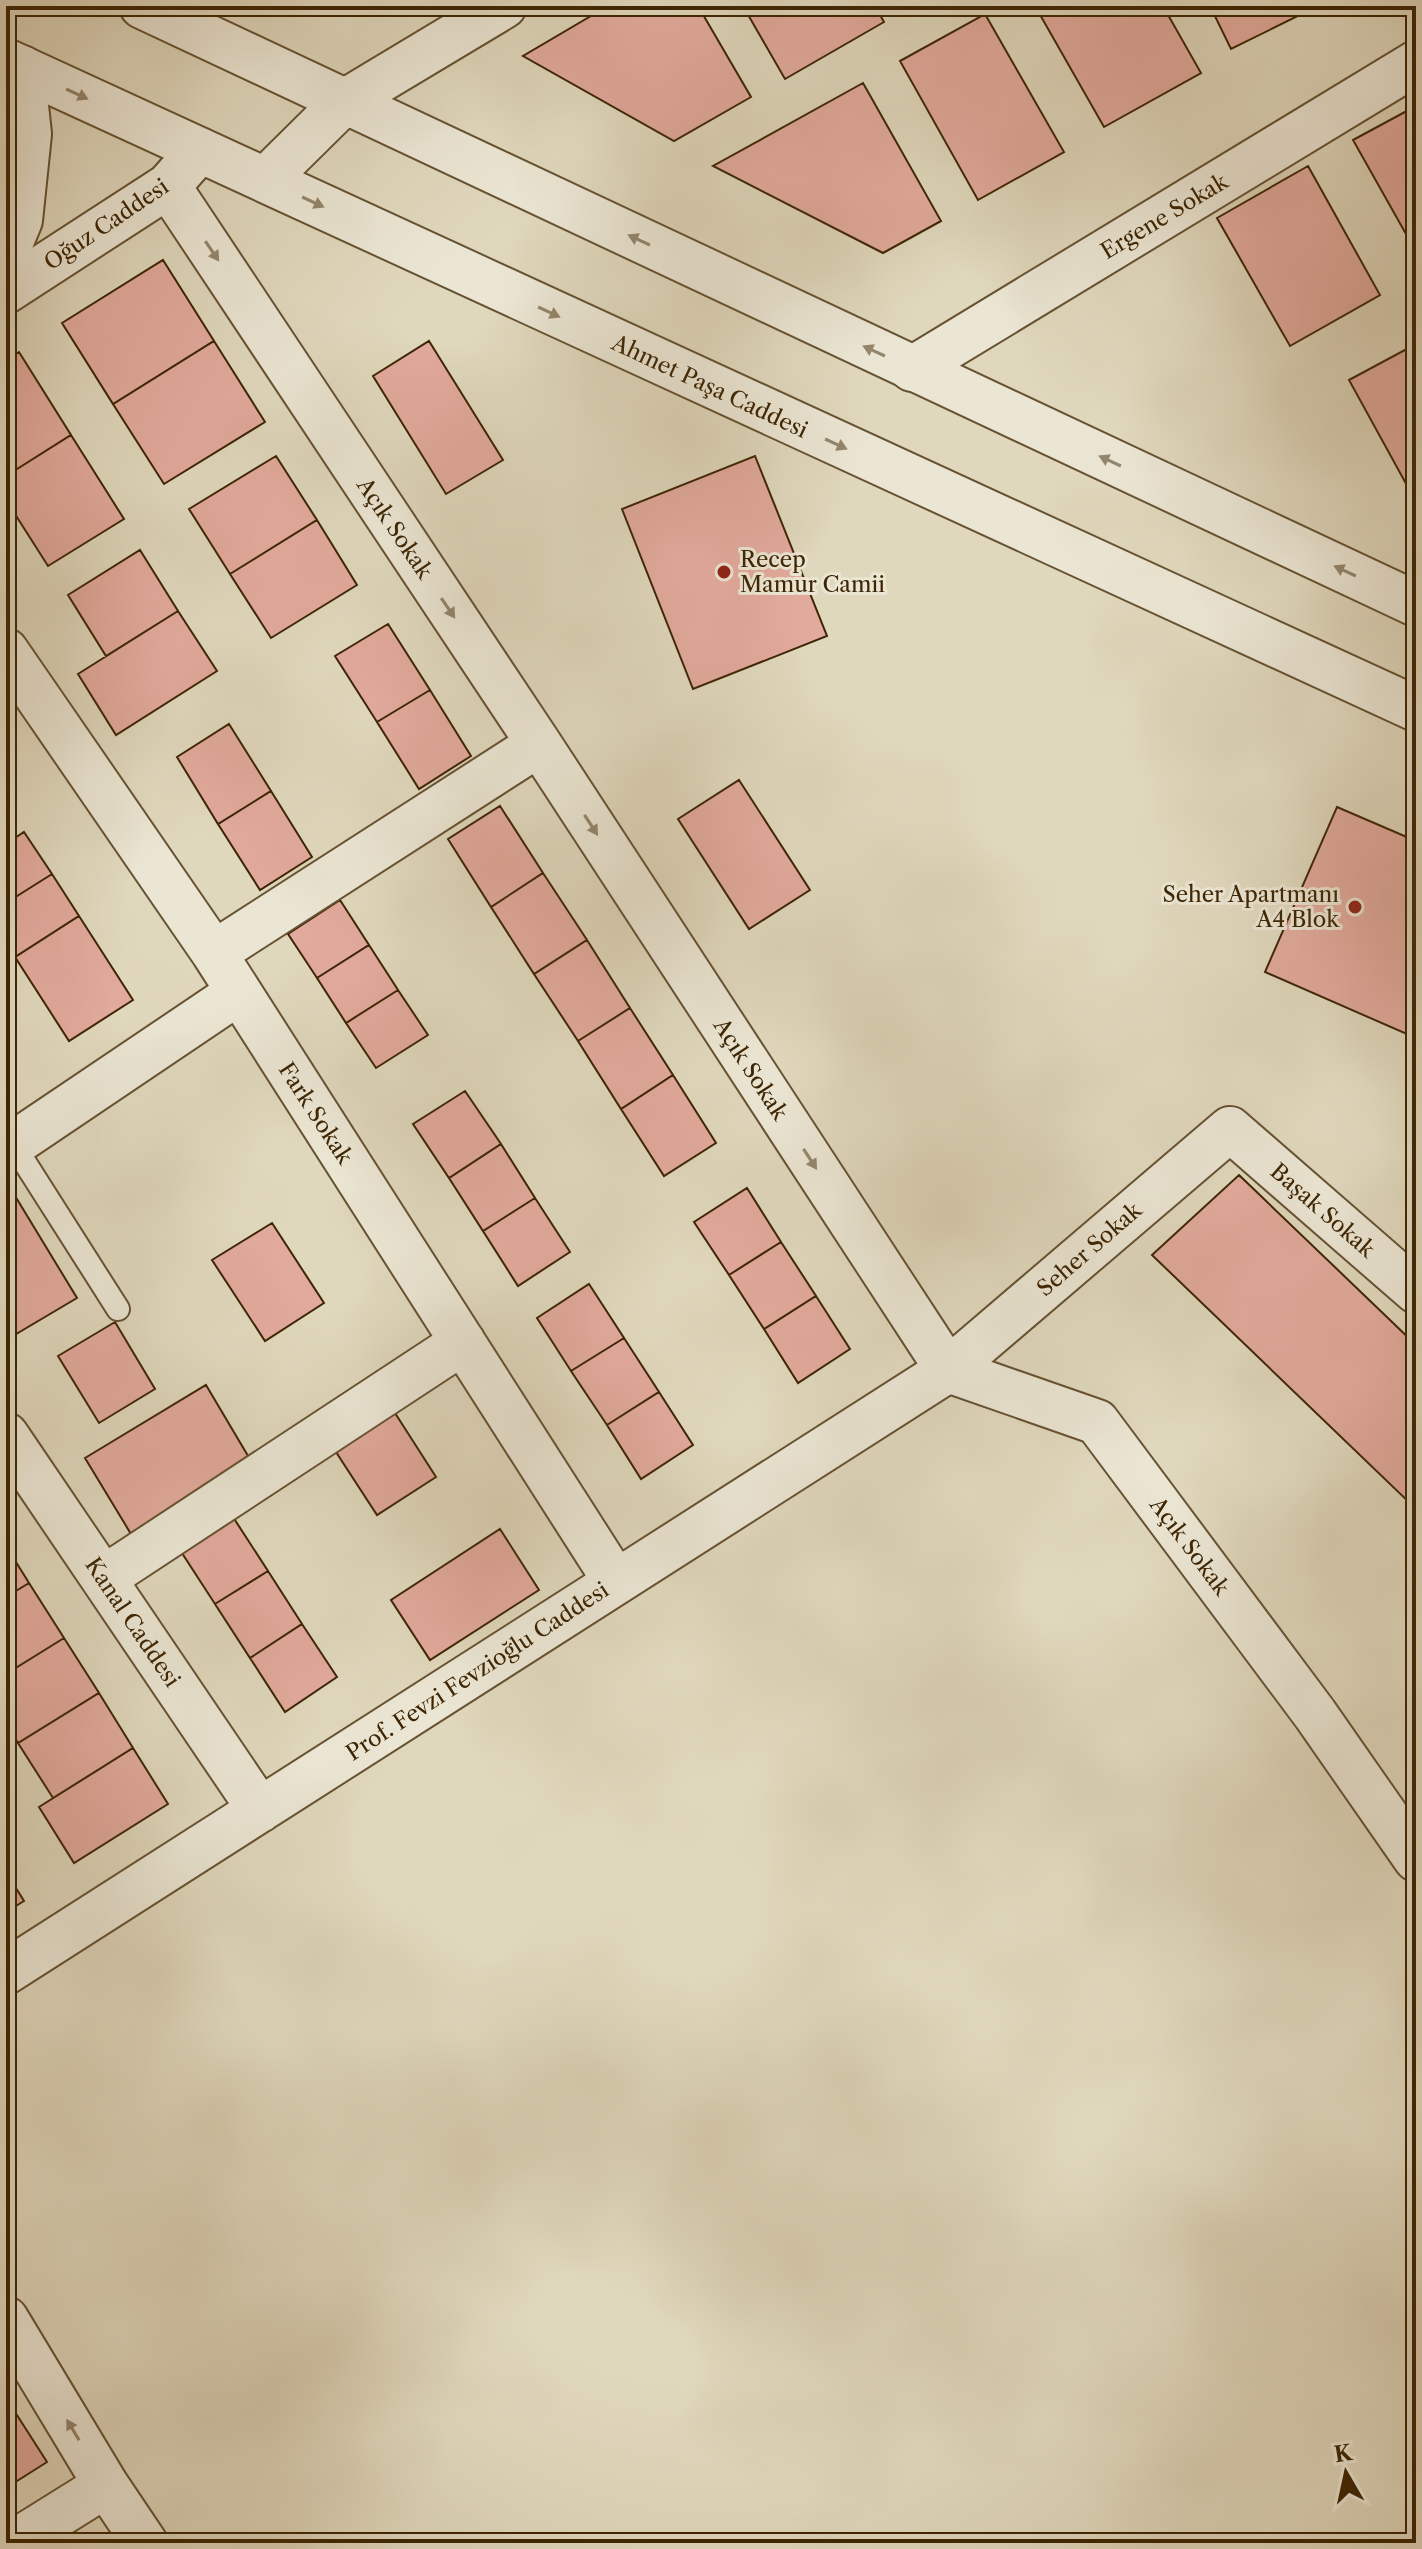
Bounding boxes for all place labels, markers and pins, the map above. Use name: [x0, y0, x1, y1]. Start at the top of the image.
place label: Recep Mamur Camii: [740, 546, 885, 598]
marker: Recep Mamur Camii: [715, 563, 733, 581]
place label: Seher Apartmanı A4 Blok: [1163, 881, 1340, 933]
marker: Seher Apartmanı A4 Blok: [1346, 898, 1364, 916]

